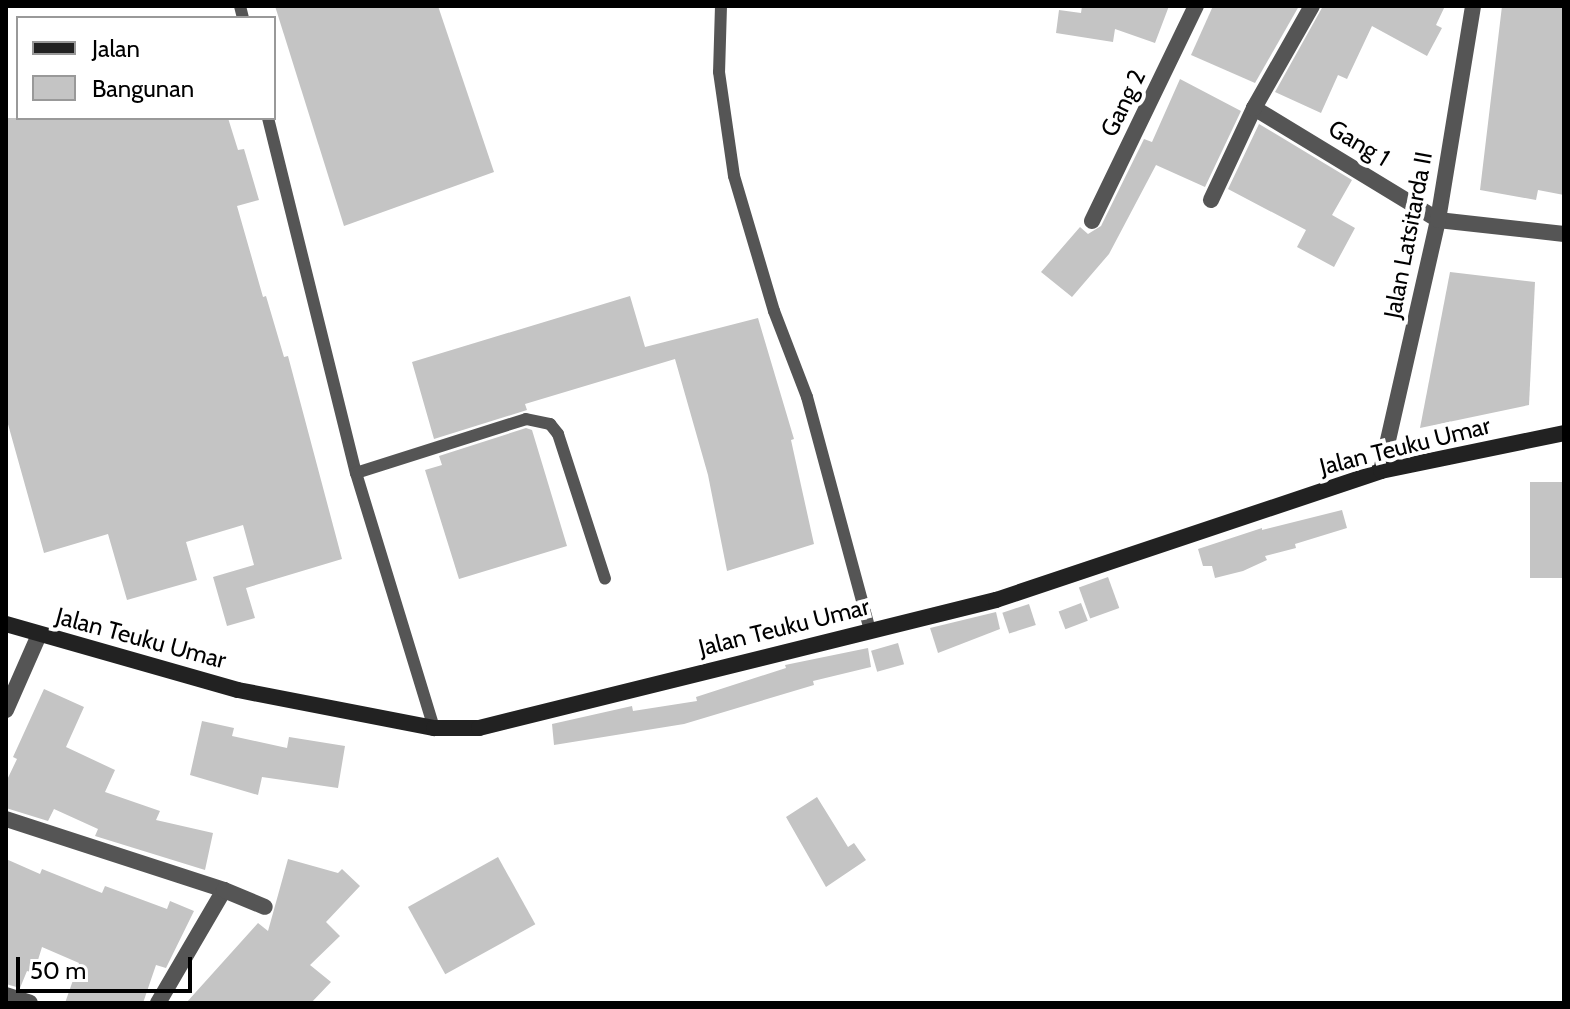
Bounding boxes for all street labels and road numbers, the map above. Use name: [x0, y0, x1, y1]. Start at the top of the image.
street label: Gang 2: [1094, 65, 1152, 141]
street label: Gang 1: [1323, 114, 1395, 172]
street label: Jalan Latsitarda II: [1378, 149, 1438, 321]
street label: Jalan Teuku Umar: [1317, 411, 1493, 481]
street label: Jalan Teuku Umar: [696, 592, 872, 662]
street label: Jalan Teuku Umar: [53, 601, 229, 675]

